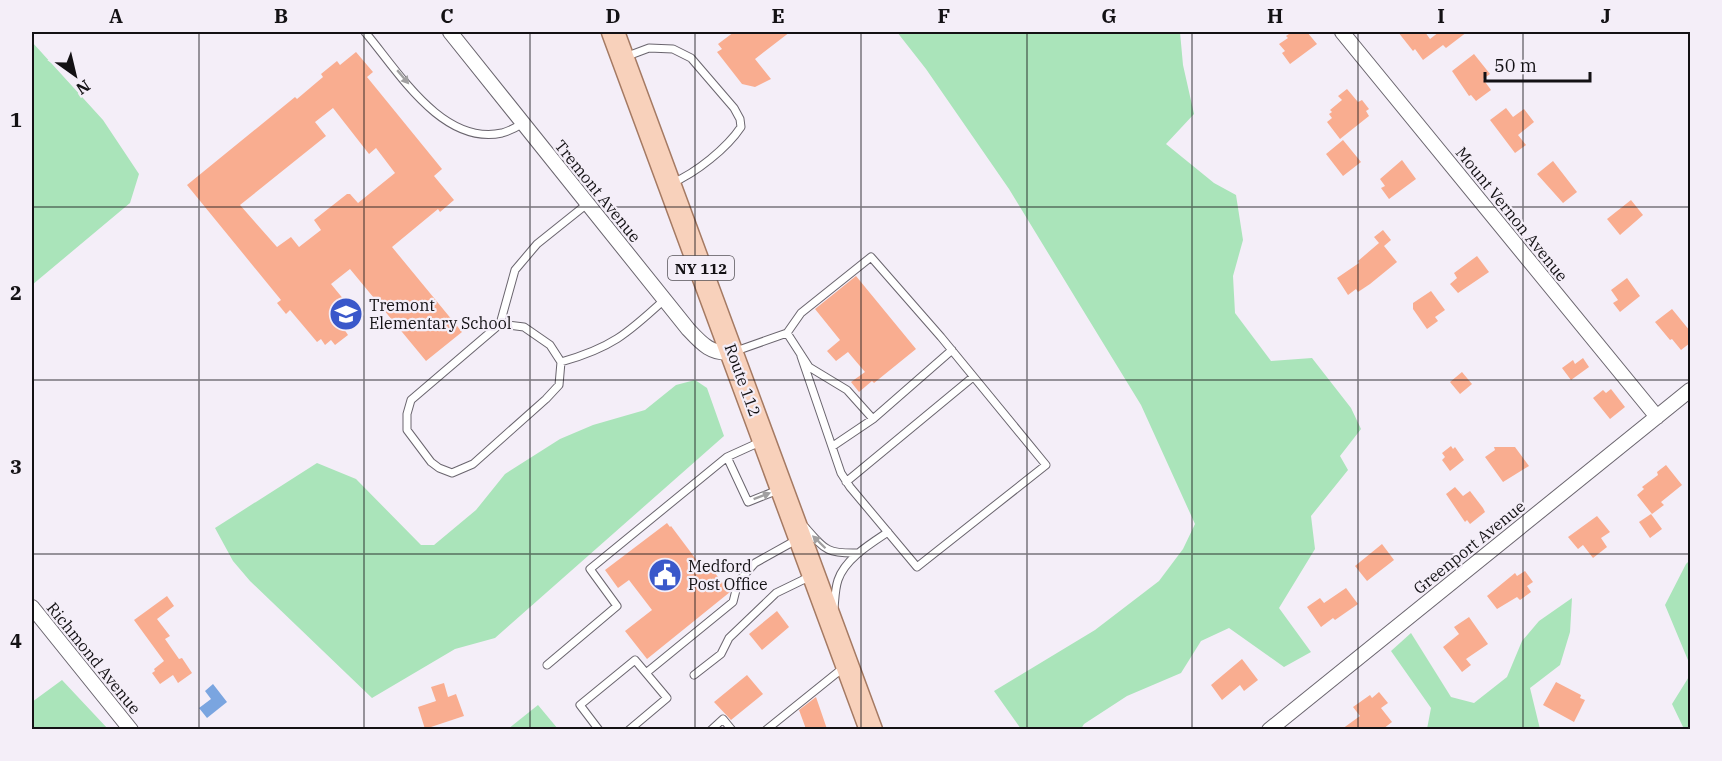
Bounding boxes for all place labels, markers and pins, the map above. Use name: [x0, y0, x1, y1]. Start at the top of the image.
place label: Tremont Elementary School: [369, 295, 512, 333]
school or university icon: Tremont Elementary School: [328, 296, 364, 332]
place label: Medford Post Office: [688, 556, 768, 594]
public building icon: Medford Post Office: [647, 557, 683, 593]

